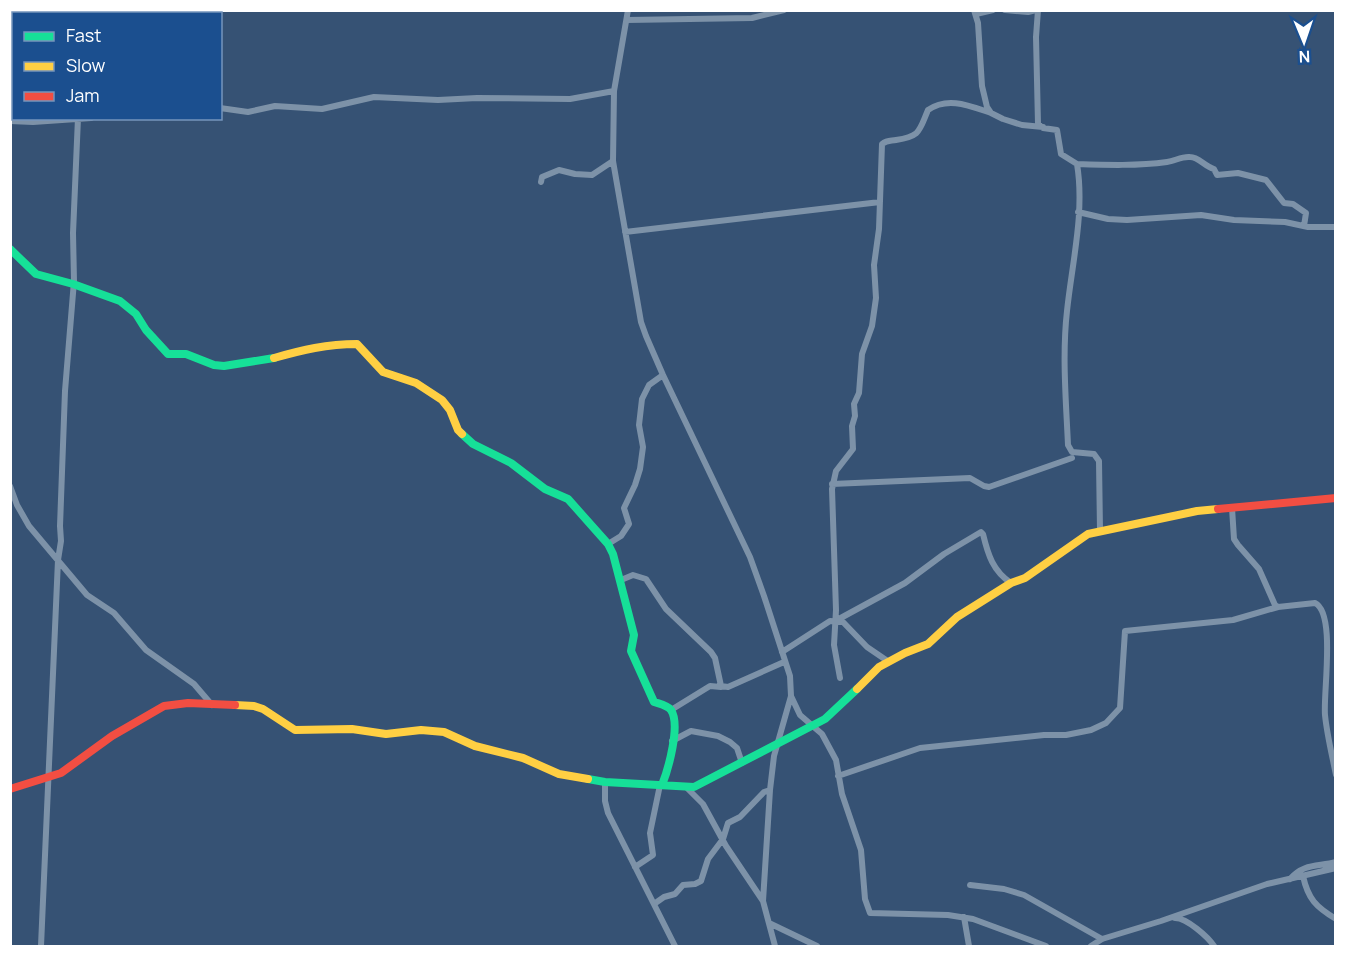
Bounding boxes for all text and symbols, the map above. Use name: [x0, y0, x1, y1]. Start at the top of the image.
legend: [12, 12, 222, 120]
north arrow: [1274, 12, 1334, 72]
text: Fast: [66, 23, 101, 47]
text: N: [1298, 46, 1311, 68]
text: Slow: [66, 53, 106, 77]
text: Jam: [66, 83, 100, 107]

